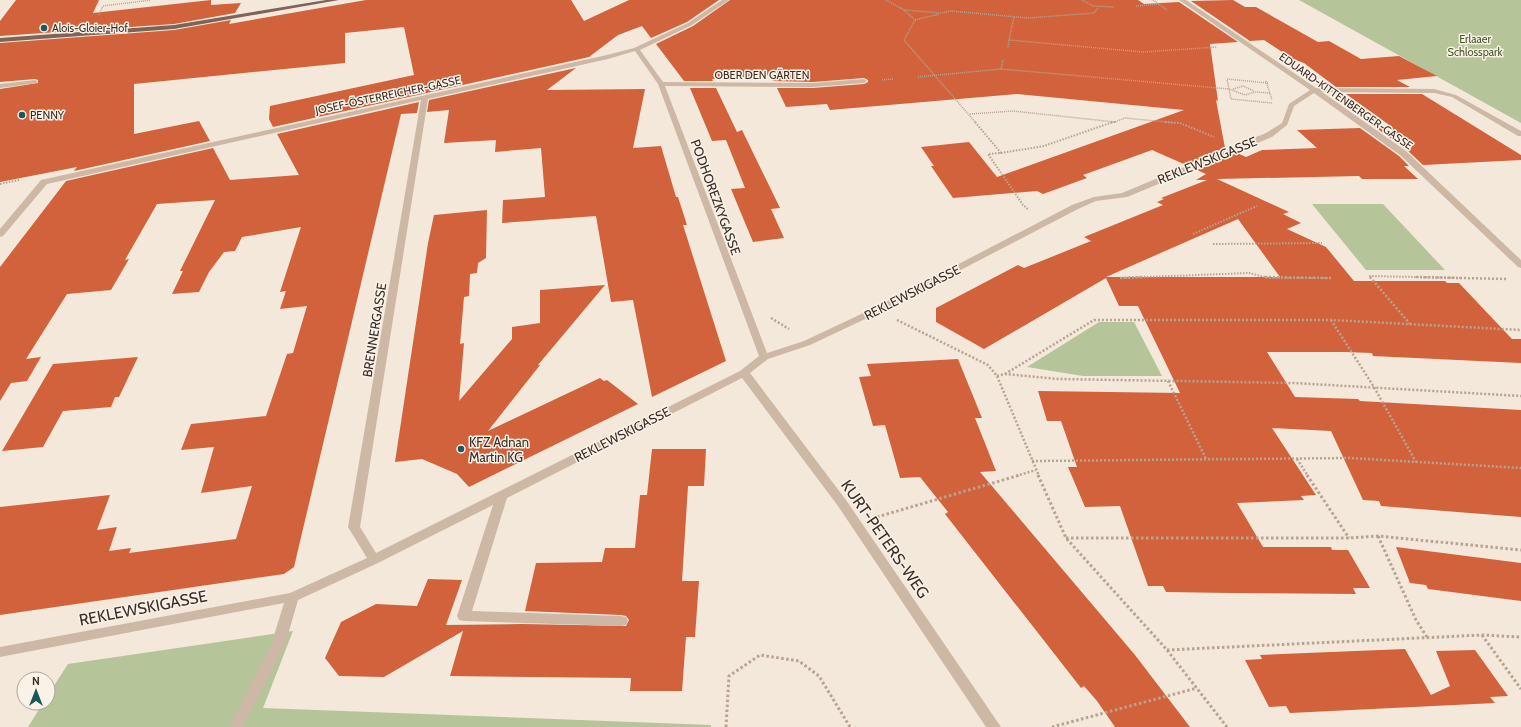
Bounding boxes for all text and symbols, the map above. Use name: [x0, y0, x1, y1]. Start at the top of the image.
place label: Alois-Gloier-Hof: [52, 21, 128, 35]
marker: Alois-Gloier-Hof: [39, 23, 49, 33]
park label: Erlaaer Schlosspark: [1448, 32, 1503, 59]
street label: EDUARD-KITTENBERGER-GASSE: [1277, 49, 1415, 153]
street label: OBER DEN GÄRTEN: [715, 68, 809, 82]
street label: JOSEF-ÖSTERREICHER-GASSE: [313, 73, 462, 117]
place label: PENNY: [30, 108, 65, 122]
marker: PENNY: [17, 110, 27, 120]
street label: REKLEWSKIGASSE: [1155, 133, 1259, 187]
street label: PODHOREZKYGASSE: [688, 137, 744, 257]
street label: REKLEWSKIGASSE: [861, 261, 963, 323]
street label: BRENNERGASSE: [359, 282, 389, 378]
street label: REKLEWSKIGASSE: [571, 403, 673, 465]
place label: KFZ Adnan Martin KG: [469, 434, 529, 465]
marker: KFZ Adnan Martin KG: [456, 444, 466, 454]
street label: KURT-PETERS-WEG: [837, 476, 933, 602]
street label: REKLEWSKIGASSE: [77, 586, 209, 630]
north arrow: [16, 671, 56, 711]
text: N: [32, 674, 40, 688]

